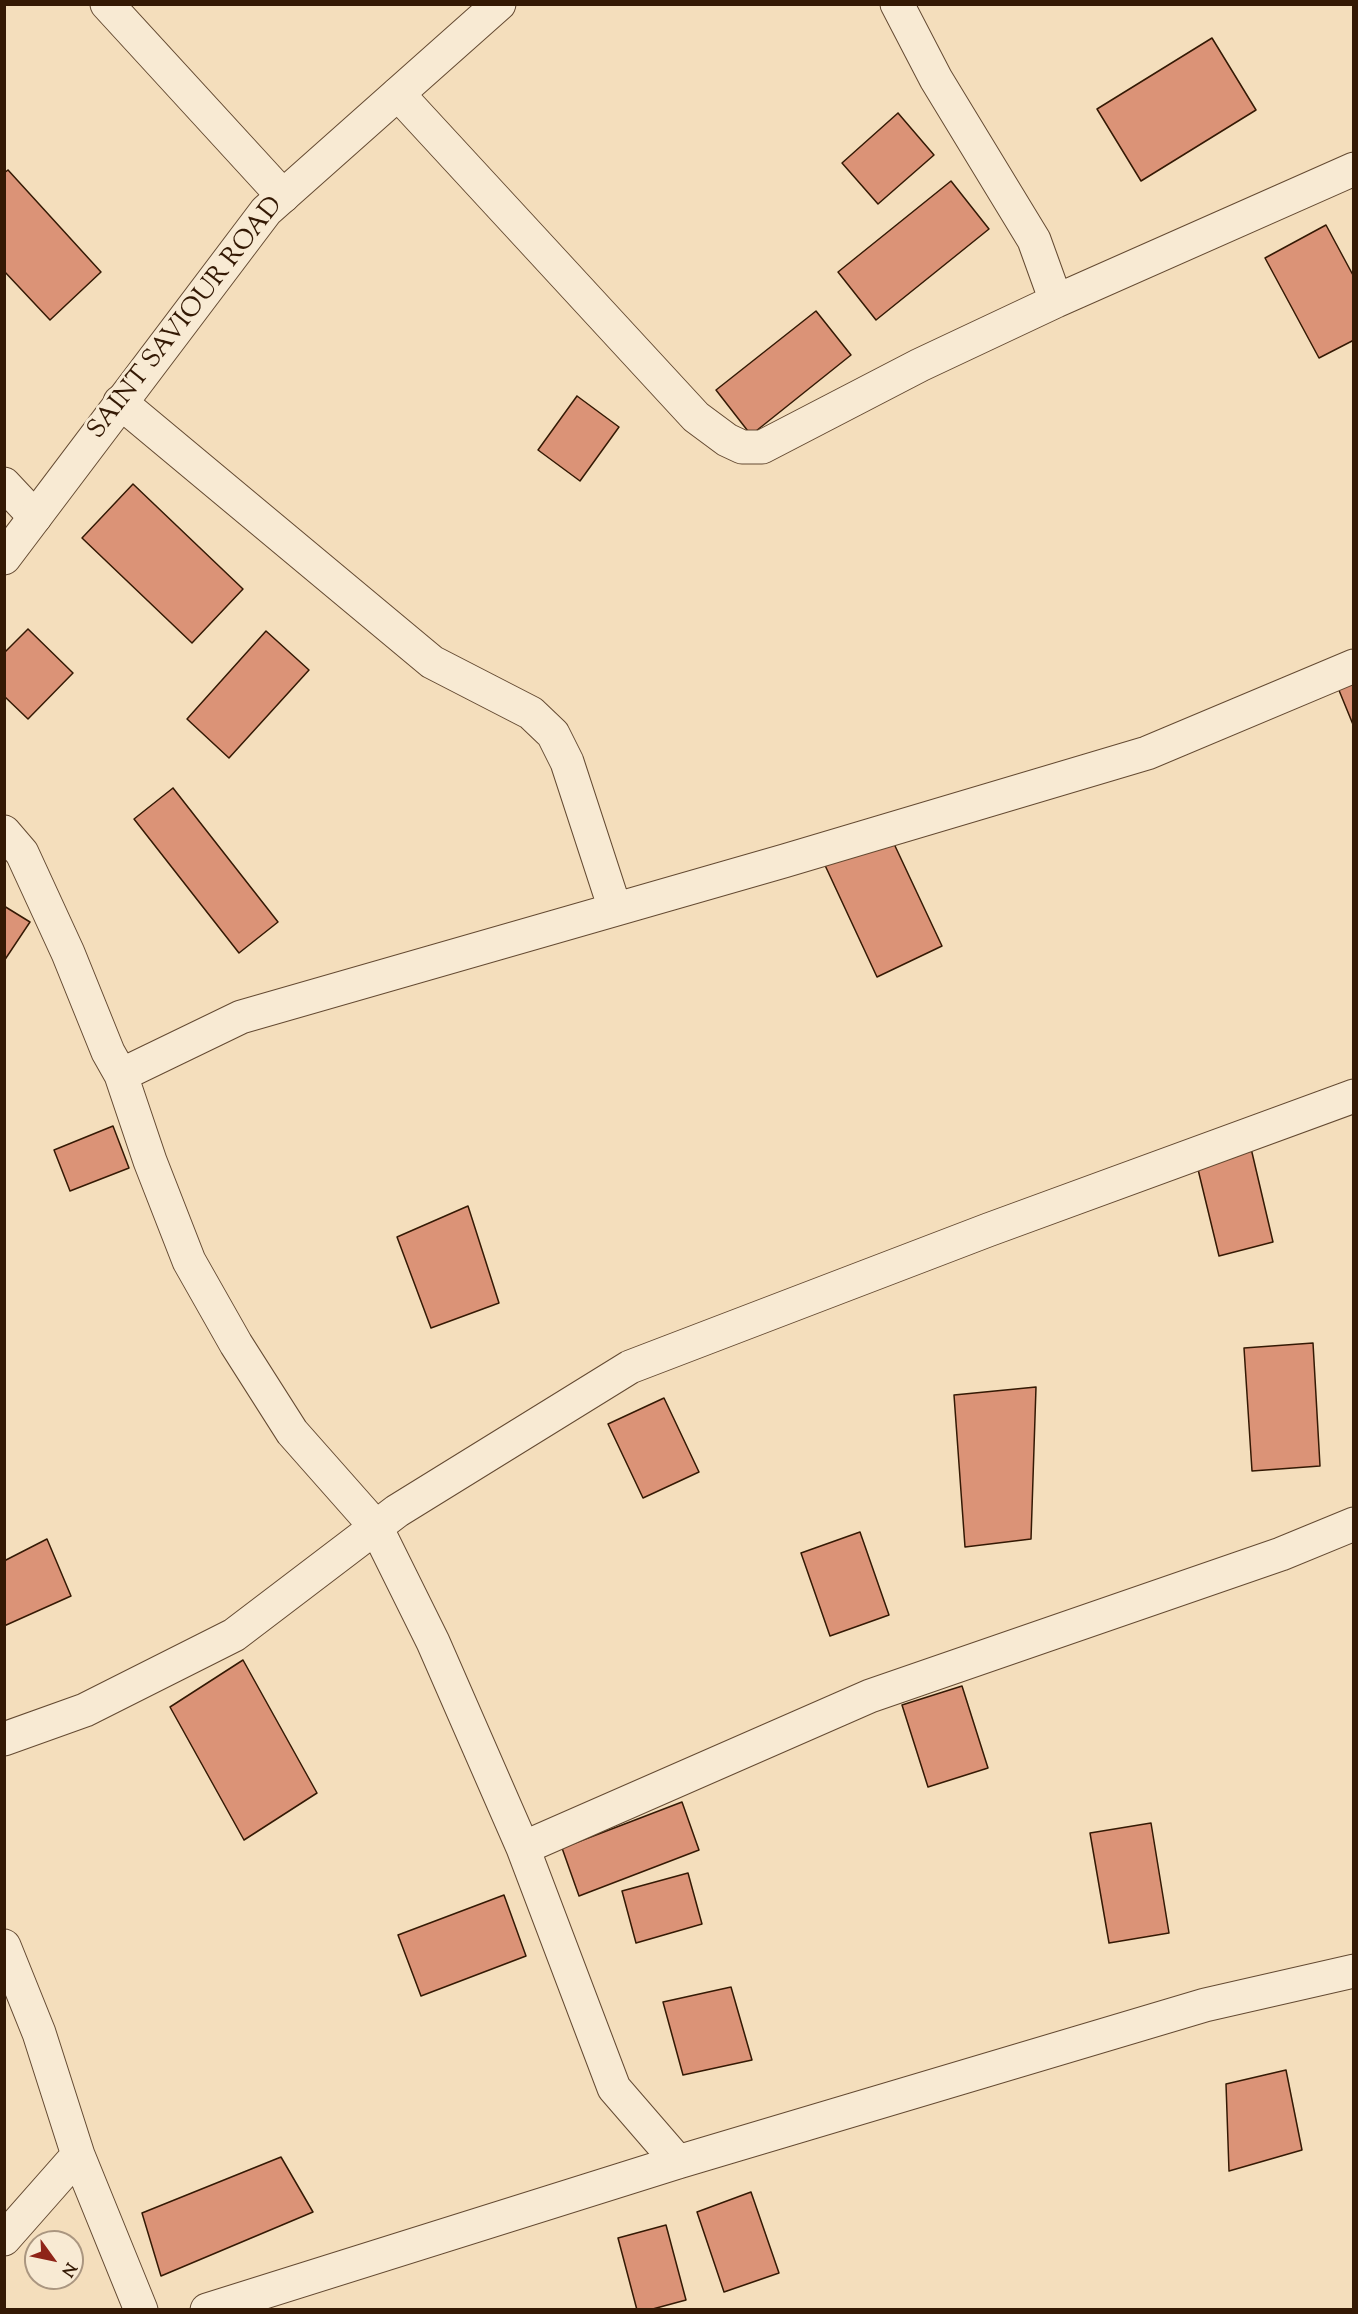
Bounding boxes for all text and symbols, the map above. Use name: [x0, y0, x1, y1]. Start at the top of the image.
street label: SAINT SAVIOUR ROAD: [83, 192, 291, 446]
north arrow: [24, 2230, 84, 2290]
text: N: [55, 2257, 81, 2281]

